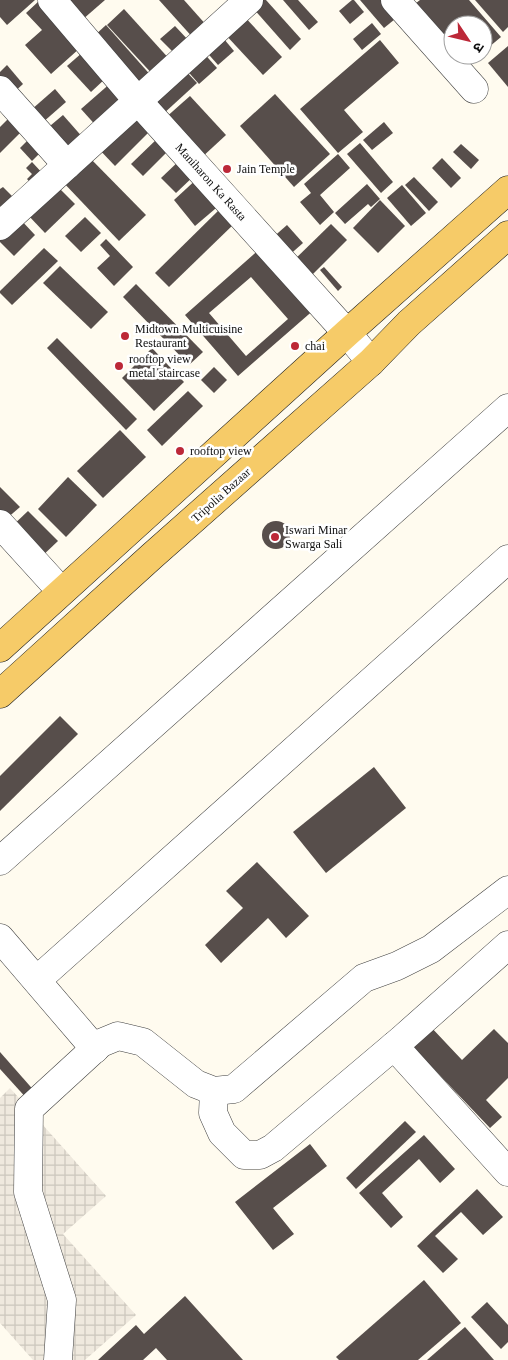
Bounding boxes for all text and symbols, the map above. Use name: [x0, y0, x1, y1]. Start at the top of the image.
north arrow: [443, 15, 493, 65]
text: उ: [469, 40, 487, 55]
street label: Maniharon Ka Rasta: [173, 140, 250, 224]
place label: Jain Temple: [237, 162, 295, 176]
marker: Jain Temple: [221, 163, 233, 175]
place label: Midtown Multicuisine Restaurant: [135, 322, 243, 350]
marker: Midtown Multicuisine Restaurant: [119, 330, 131, 342]
place label: chai: [305, 339, 326, 353]
marker: chai: [289, 340, 301, 352]
place label: rooftop view metal staircase: [129, 352, 200, 380]
marker: rooftop view metal staircase: [113, 360, 125, 372]
place label: rooftop view: [190, 444, 252, 458]
marker: rooftop view: [174, 445, 186, 457]
street label: Tripolia Bazaar: [189, 465, 253, 525]
place label: Iswari Minar Swarga Sali: [285, 523, 347, 551]
marker: Iswari Minar Swarga Sali: [269, 531, 281, 543]

